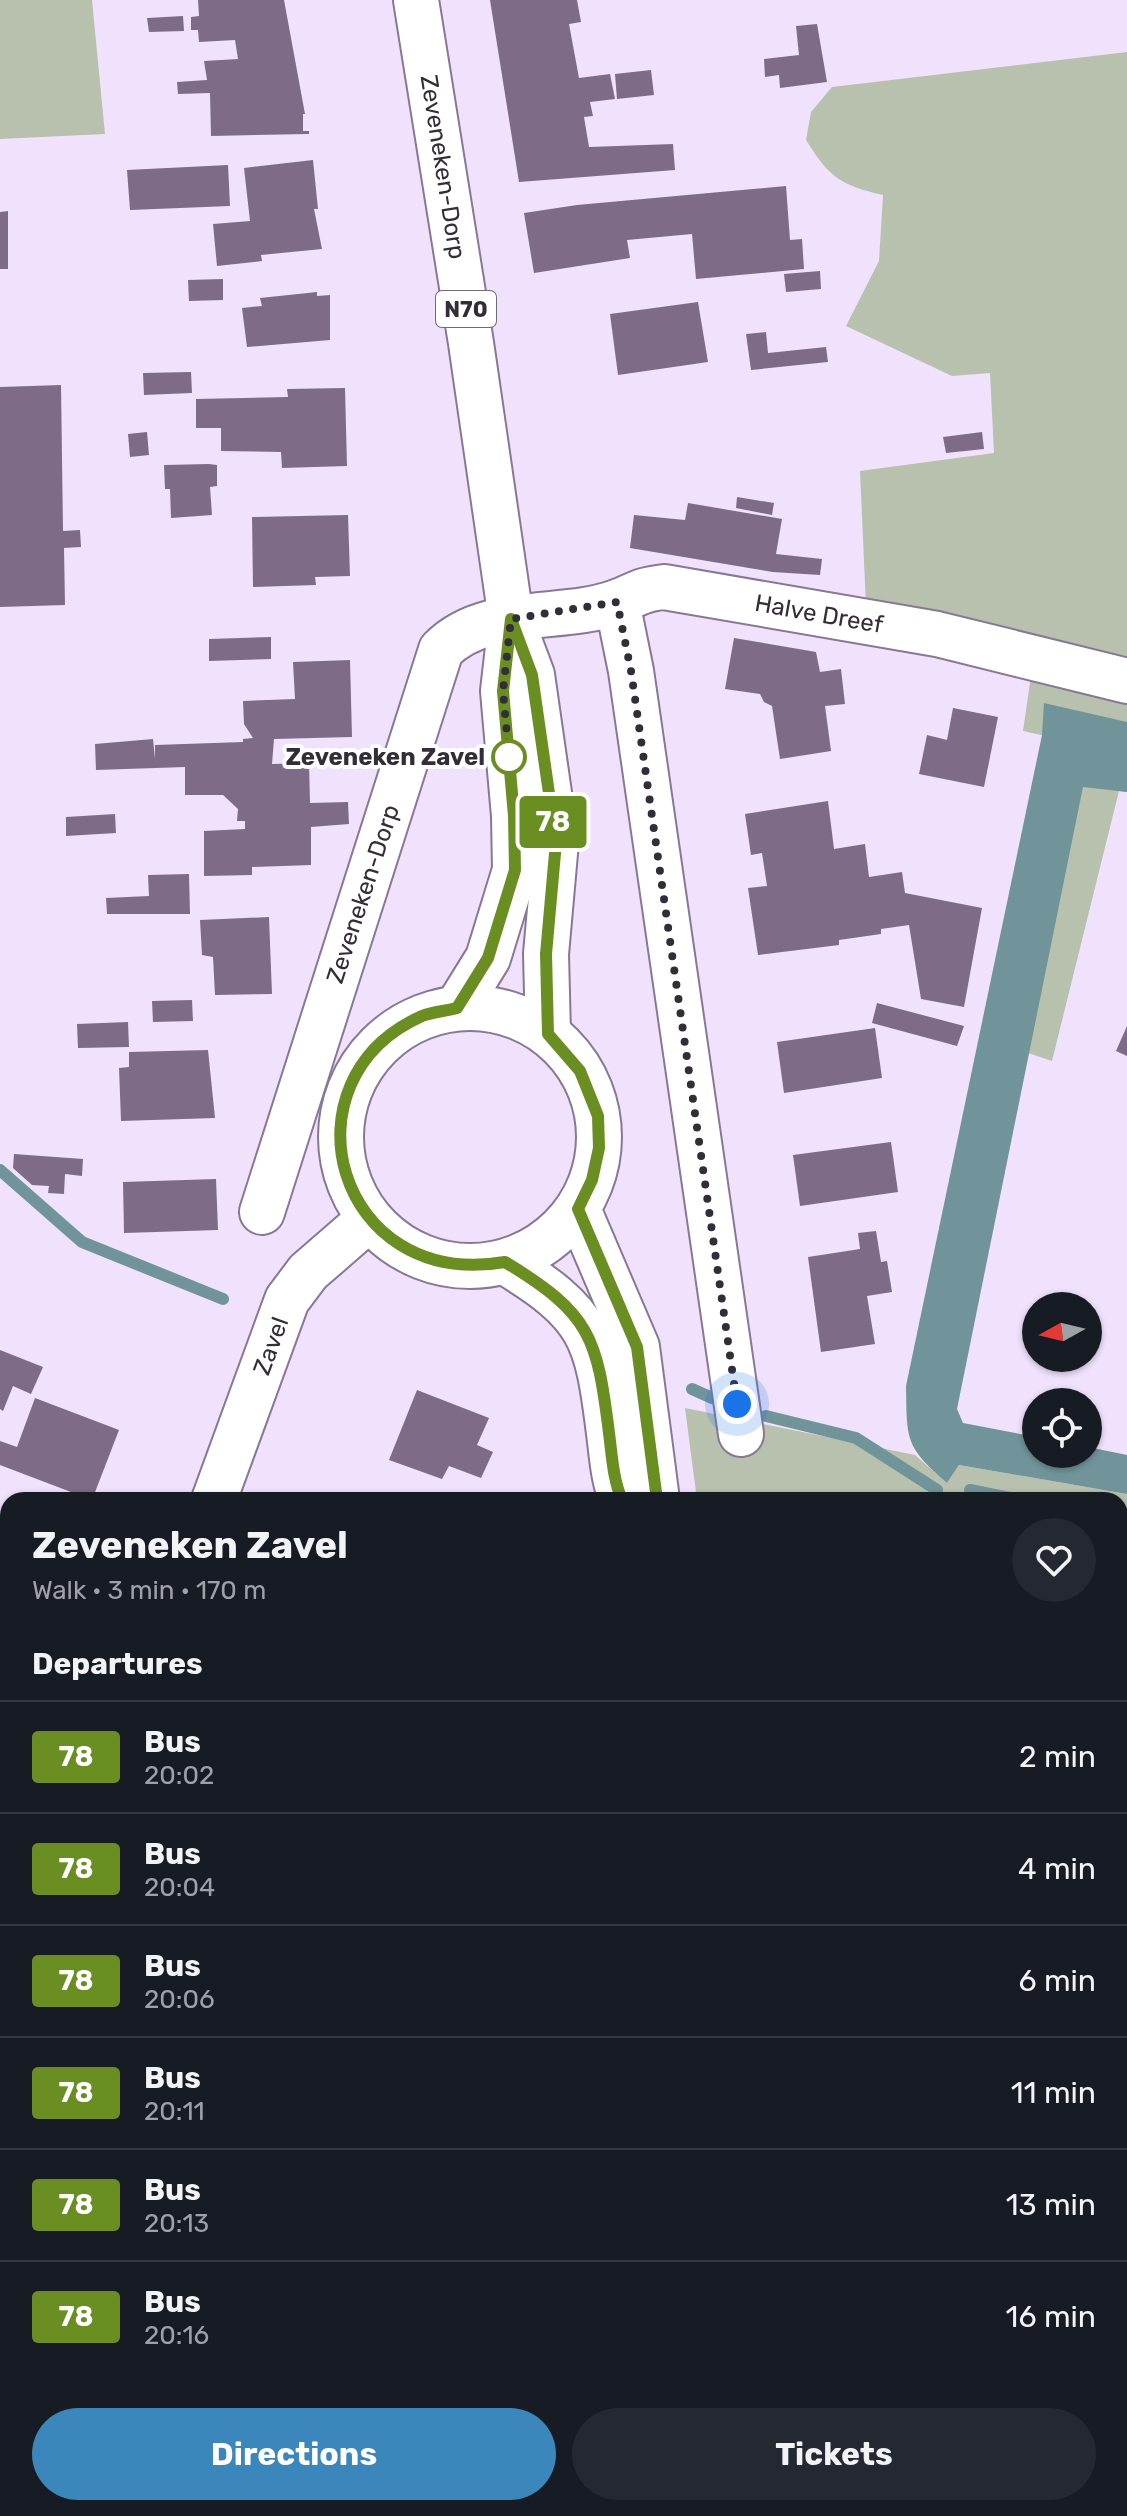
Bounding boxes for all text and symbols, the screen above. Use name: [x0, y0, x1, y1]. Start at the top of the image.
street label: Zeveneken-Dorp: [415, 73, 471, 261]
road number: N70: [436, 291, 496, 327]
street label: Halve Dreef: [753, 589, 886, 639]
marker: Zeveneken Zavel: [492, 740, 526, 774]
place label: Zeveneken Zavel: [285, 743, 485, 771]
line badge: 78: [517, 796, 589, 848]
street label: Zeveneken-Dorp: [321, 801, 405, 987]
text: 78: [535, 805, 571, 838]
north arrow: [1022, 1292, 1102, 1372]
map controls: [1022, 1292, 1102, 1468]
street label: Zavel: [248, 1313, 294, 1379]
your location: [717, 1384, 757, 1424]
button: locate: [1022, 1388, 1102, 1468]
button: heart: [1012, 1518, 1096, 1602]
text: Zeveneken Zavel: [32, 1522, 348, 1568]
text: Walk · 3 min · 170 m: [32, 1575, 266, 1606]
text: Departures: [32, 1646, 203, 1682]
text: Bus: [144, 1724, 201, 1760]
text: 2 min: [1019, 1739, 1096, 1775]
text: 78: [58, 1740, 94, 1773]
text: 20:02: [144, 1760, 214, 1791]
text: Bus: [144, 1836, 201, 1872]
text: 4 min: [1018, 1851, 1096, 1887]
text: 78: [58, 1852, 94, 1885]
text: 20:04: [144, 1872, 215, 1903]
text: Bus: [144, 1948, 201, 1984]
text: 6 min: [1018, 1963, 1096, 1999]
text: 78: [58, 1964, 94, 1997]
text: 20:06: [144, 1984, 215, 2015]
text: Bus: [144, 2060, 201, 2096]
text: 11 min: [1011, 2075, 1096, 2111]
text: 78: [58, 2076, 94, 2109]
text: 20:11: [144, 2096, 205, 2127]
text: Bus: [144, 2172, 201, 2208]
text: 13 min: [1006, 2187, 1096, 2223]
text: 78: [58, 2188, 94, 2221]
text: 20:13: [144, 2208, 209, 2239]
text: Bus: [144, 2284, 201, 2320]
text: 16 min: [1006, 2299, 1096, 2335]
text: 78: [58, 2300, 94, 2333]
text: 20:16: [144, 2320, 209, 2351]
button: Directions: [32, 2408, 556, 2500]
button: Tickets: [572, 2408, 1096, 2500]

